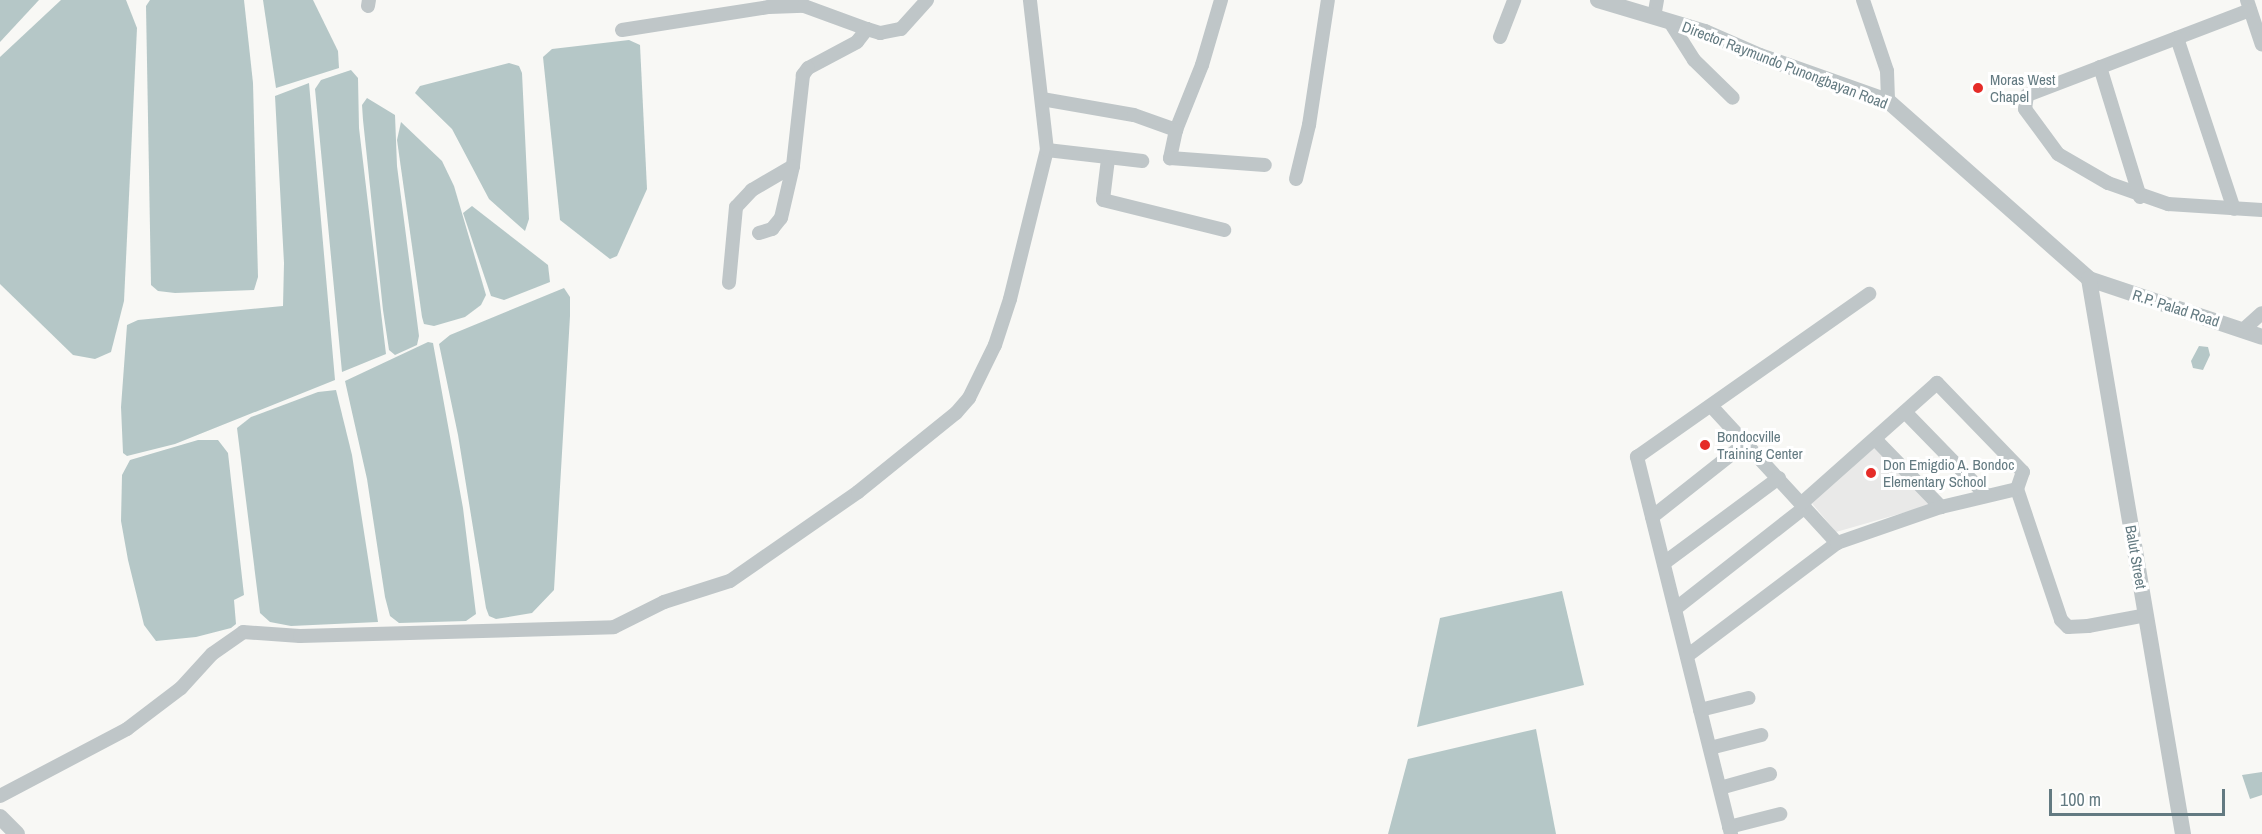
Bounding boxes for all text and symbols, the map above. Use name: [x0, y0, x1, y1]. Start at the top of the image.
street label: Director Raymundo Punongbayan Road: [1680, 17, 1890, 113]
place label: Moras West Chapel: [1990, 70, 2055, 105]
marker: Moras West Chapel: [1971, 81, 1985, 95]
street label: R.P. Palad Road: [2130, 286, 2222, 330]
place label: Bondocville Training Center: [1717, 427, 1803, 462]
marker: Bondocville Training Center: [1698, 438, 1712, 452]
place label: Don Emigdio A. Bondoc Elementary School: [1883, 455, 2015, 490]
marker: Don Emigdio A. Bondoc Elementary School: [1864, 466, 1878, 480]
street label: Balut Street: [2122, 524, 2150, 590]
scale bar: [2052, 777, 2228, 815]
text: 100 m: [2060, 787, 2101, 812]

